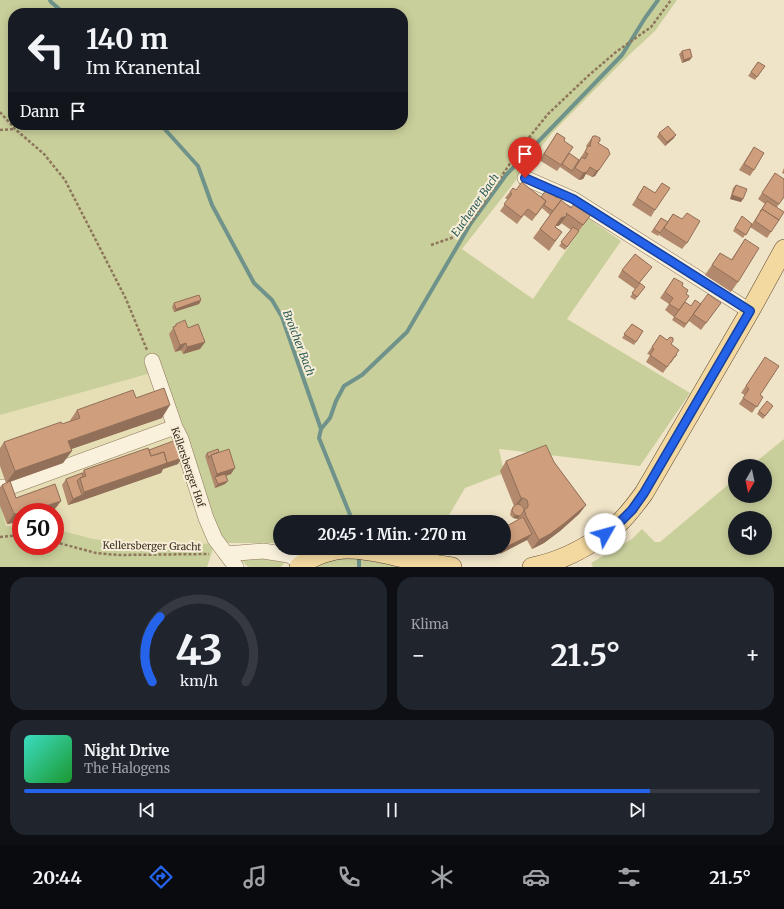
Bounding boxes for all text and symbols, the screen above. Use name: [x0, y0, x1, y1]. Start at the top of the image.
text: 140 m: [86, 21, 168, 57]
icon: left: [20, 24, 72, 76]
text: Im Kranental: [86, 56, 200, 79]
icon: arrive: [67, 100, 89, 122]
text: Dann: [20, 102, 59, 121]
pin: [508, 137, 542, 178]
icon: arrive: [514, 143, 536, 165]
water label: Euchener Bach: [448, 170, 502, 239]
water label: Broicher Bach: [280, 308, 318, 378]
street label: Kellersberger Hof: [168, 425, 208, 510]
north arrow: [728, 459, 772, 503]
map controls: [728, 459, 772, 555]
speed limit sign: 50: [12, 503, 64, 555]
button: sound: [728, 511, 772, 555]
position arrow: [584, 513, 626, 555]
text: 20:45 · 1 Min. · 270 m: [318, 525, 466, 544]
street label: Kellersberger Gracht: [103, 539, 202, 553]
text: Klima: [411, 616, 449, 633]
text: 43: [175, 623, 222, 675]
text: 21.5°: [551, 636, 620, 674]
text: −: [411, 641, 426, 669]
text: +: [745, 641, 760, 669]
text: km/h: [180, 671, 218, 689]
text: Night Drive: [84, 741, 169, 760]
text: The Halogens: [84, 760, 170, 777]
icon: previous: [136, 799, 158, 821]
icon: pause: [381, 799, 403, 821]
icon: next: [626, 799, 648, 821]
icon: directions: [147, 863, 175, 891]
icon: music: [241, 863, 269, 891]
icon: phone: [335, 863, 363, 891]
icon: climate: [428, 863, 456, 891]
icon: car: [522, 863, 550, 891]
icon: filters: [615, 863, 643, 891]
text: 20:44: [33, 866, 82, 889]
text: 21.5°: [709, 866, 751, 889]

